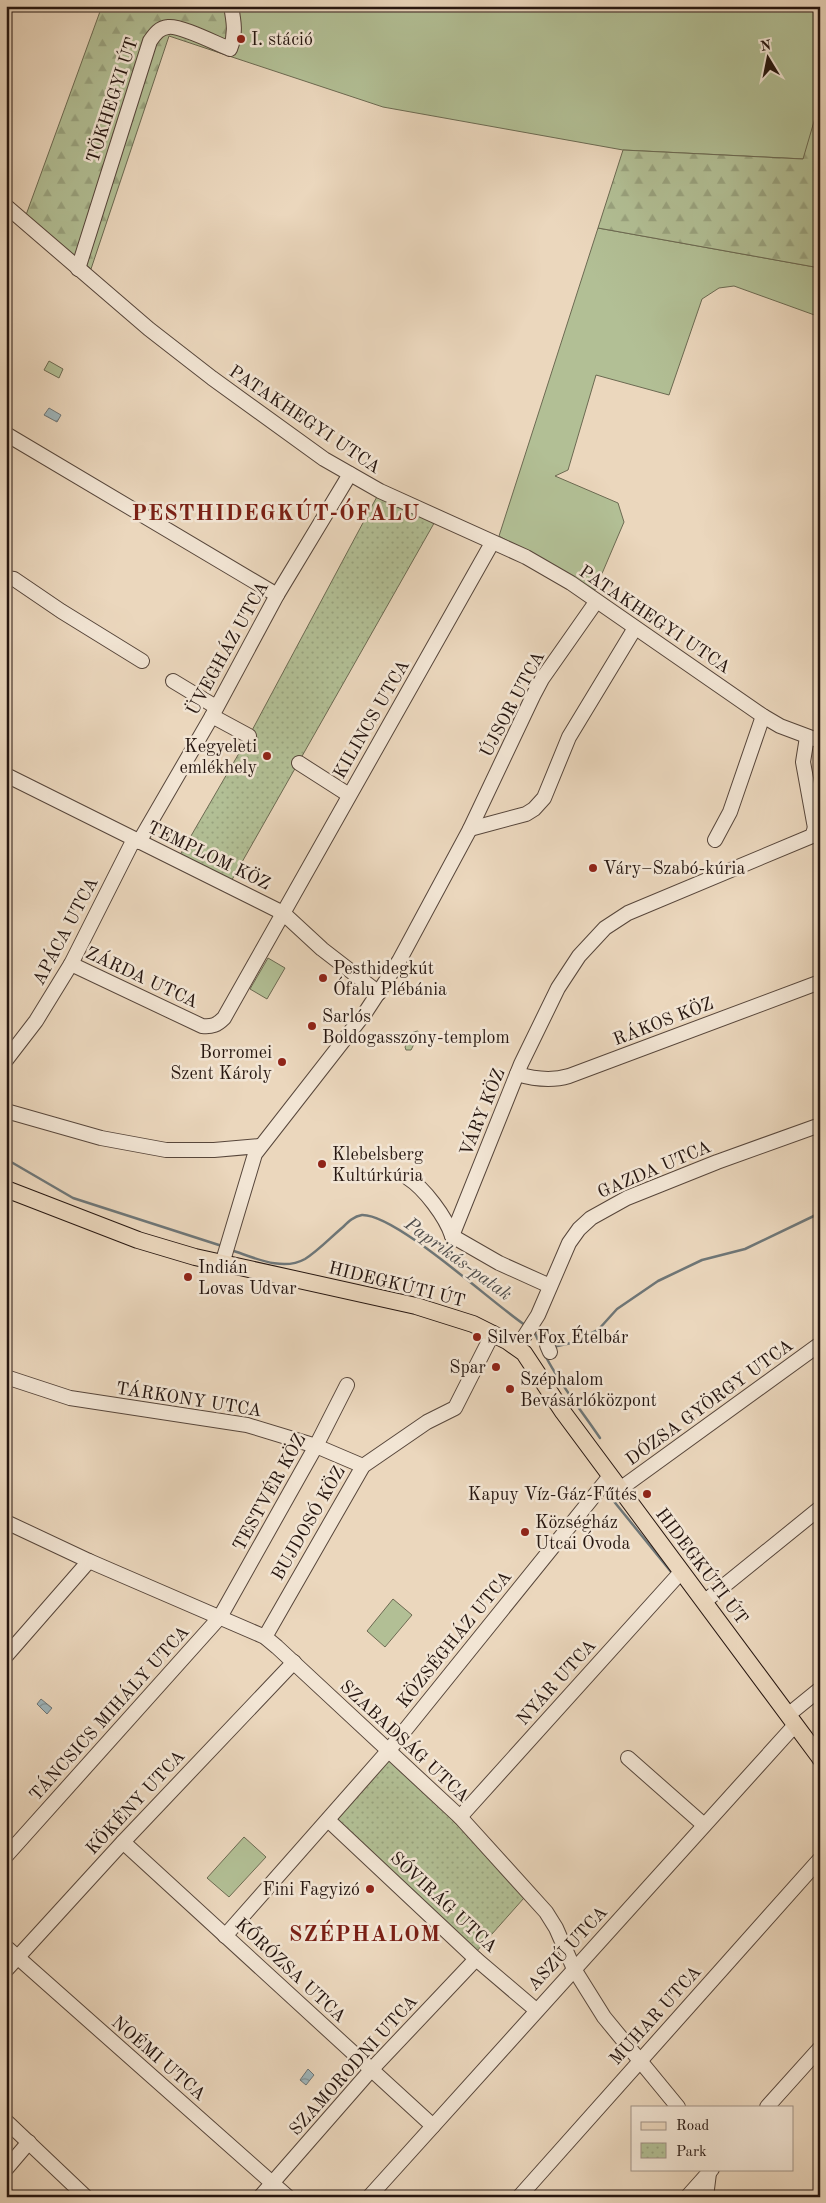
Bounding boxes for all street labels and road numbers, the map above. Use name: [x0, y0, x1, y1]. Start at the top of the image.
street label: TÖKHEGYI ÚT: [79, 34, 142, 165]
street label: PATAKHEGYI UTCA: [225, 362, 384, 477]
street label: PATAKHEGYI UTCA: [575, 562, 734, 677]
street label: ÜVEGHÁZ UTCA: [180, 576, 272, 718]
street label: ÚJSOR UTCA: [473, 646, 548, 760]
street label: KILINCS UTCA: [331, 657, 413, 782]
street label: TEMPLOM KÖZ: [144, 815, 275, 893]
street label: APÁCA UTCA: [26, 873, 102, 988]
street label: ZÁRDA UTCA: [83, 940, 202, 1012]
street label: RÁKOS KÖZ: [609, 991, 716, 1049]
street label: VÁRY KÖZ: [454, 1065, 509, 1159]
street label: GAZDA UTCA: [595, 1138, 714, 1202]
street label: HIDEGKÚTI ÚT: [327, 1254, 468, 1311]
street label: DÓZSA GYÖRGY UTCA: [620, 1332, 797, 1469]
street label: TÁRKONY UTCA: [115, 1376, 264, 1420]
street label: TESTVÉR KÖZ: [227, 1429, 309, 1554]
street label: BUJDOSÓ KÖZ: [265, 1461, 349, 1584]
street label: HIDEGKÚTI ÚT: [652, 1502, 755, 1628]
street label: KÖZSÉGHÁZ UTCA: [391, 1565, 515, 1711]
street label: TÁNCSICS MIHÁLY UTCA: [24, 1620, 193, 1805]
street label: NYÁR UTCA: [511, 1634, 600, 1729]
street label: SZABADSÁG UTCA: [336, 1674, 475, 1806]
street label: KÖKÉNY UTCA: [80, 1744, 189, 1858]
street label: SÓVIRÁG UTCA: [386, 1845, 504, 1957]
street label: ASZÚ UTCA: [521, 1900, 611, 1994]
street label: KŐRÓZSA UTCA: [232, 1911, 353, 2027]
street label: MUHAR UTCA: [607, 1962, 705, 2069]
street label: SZAMORODNI UTCA: [286, 1992, 421, 2139]
street label: NOÉMI UTCA: [108, 2010, 212, 2104]

